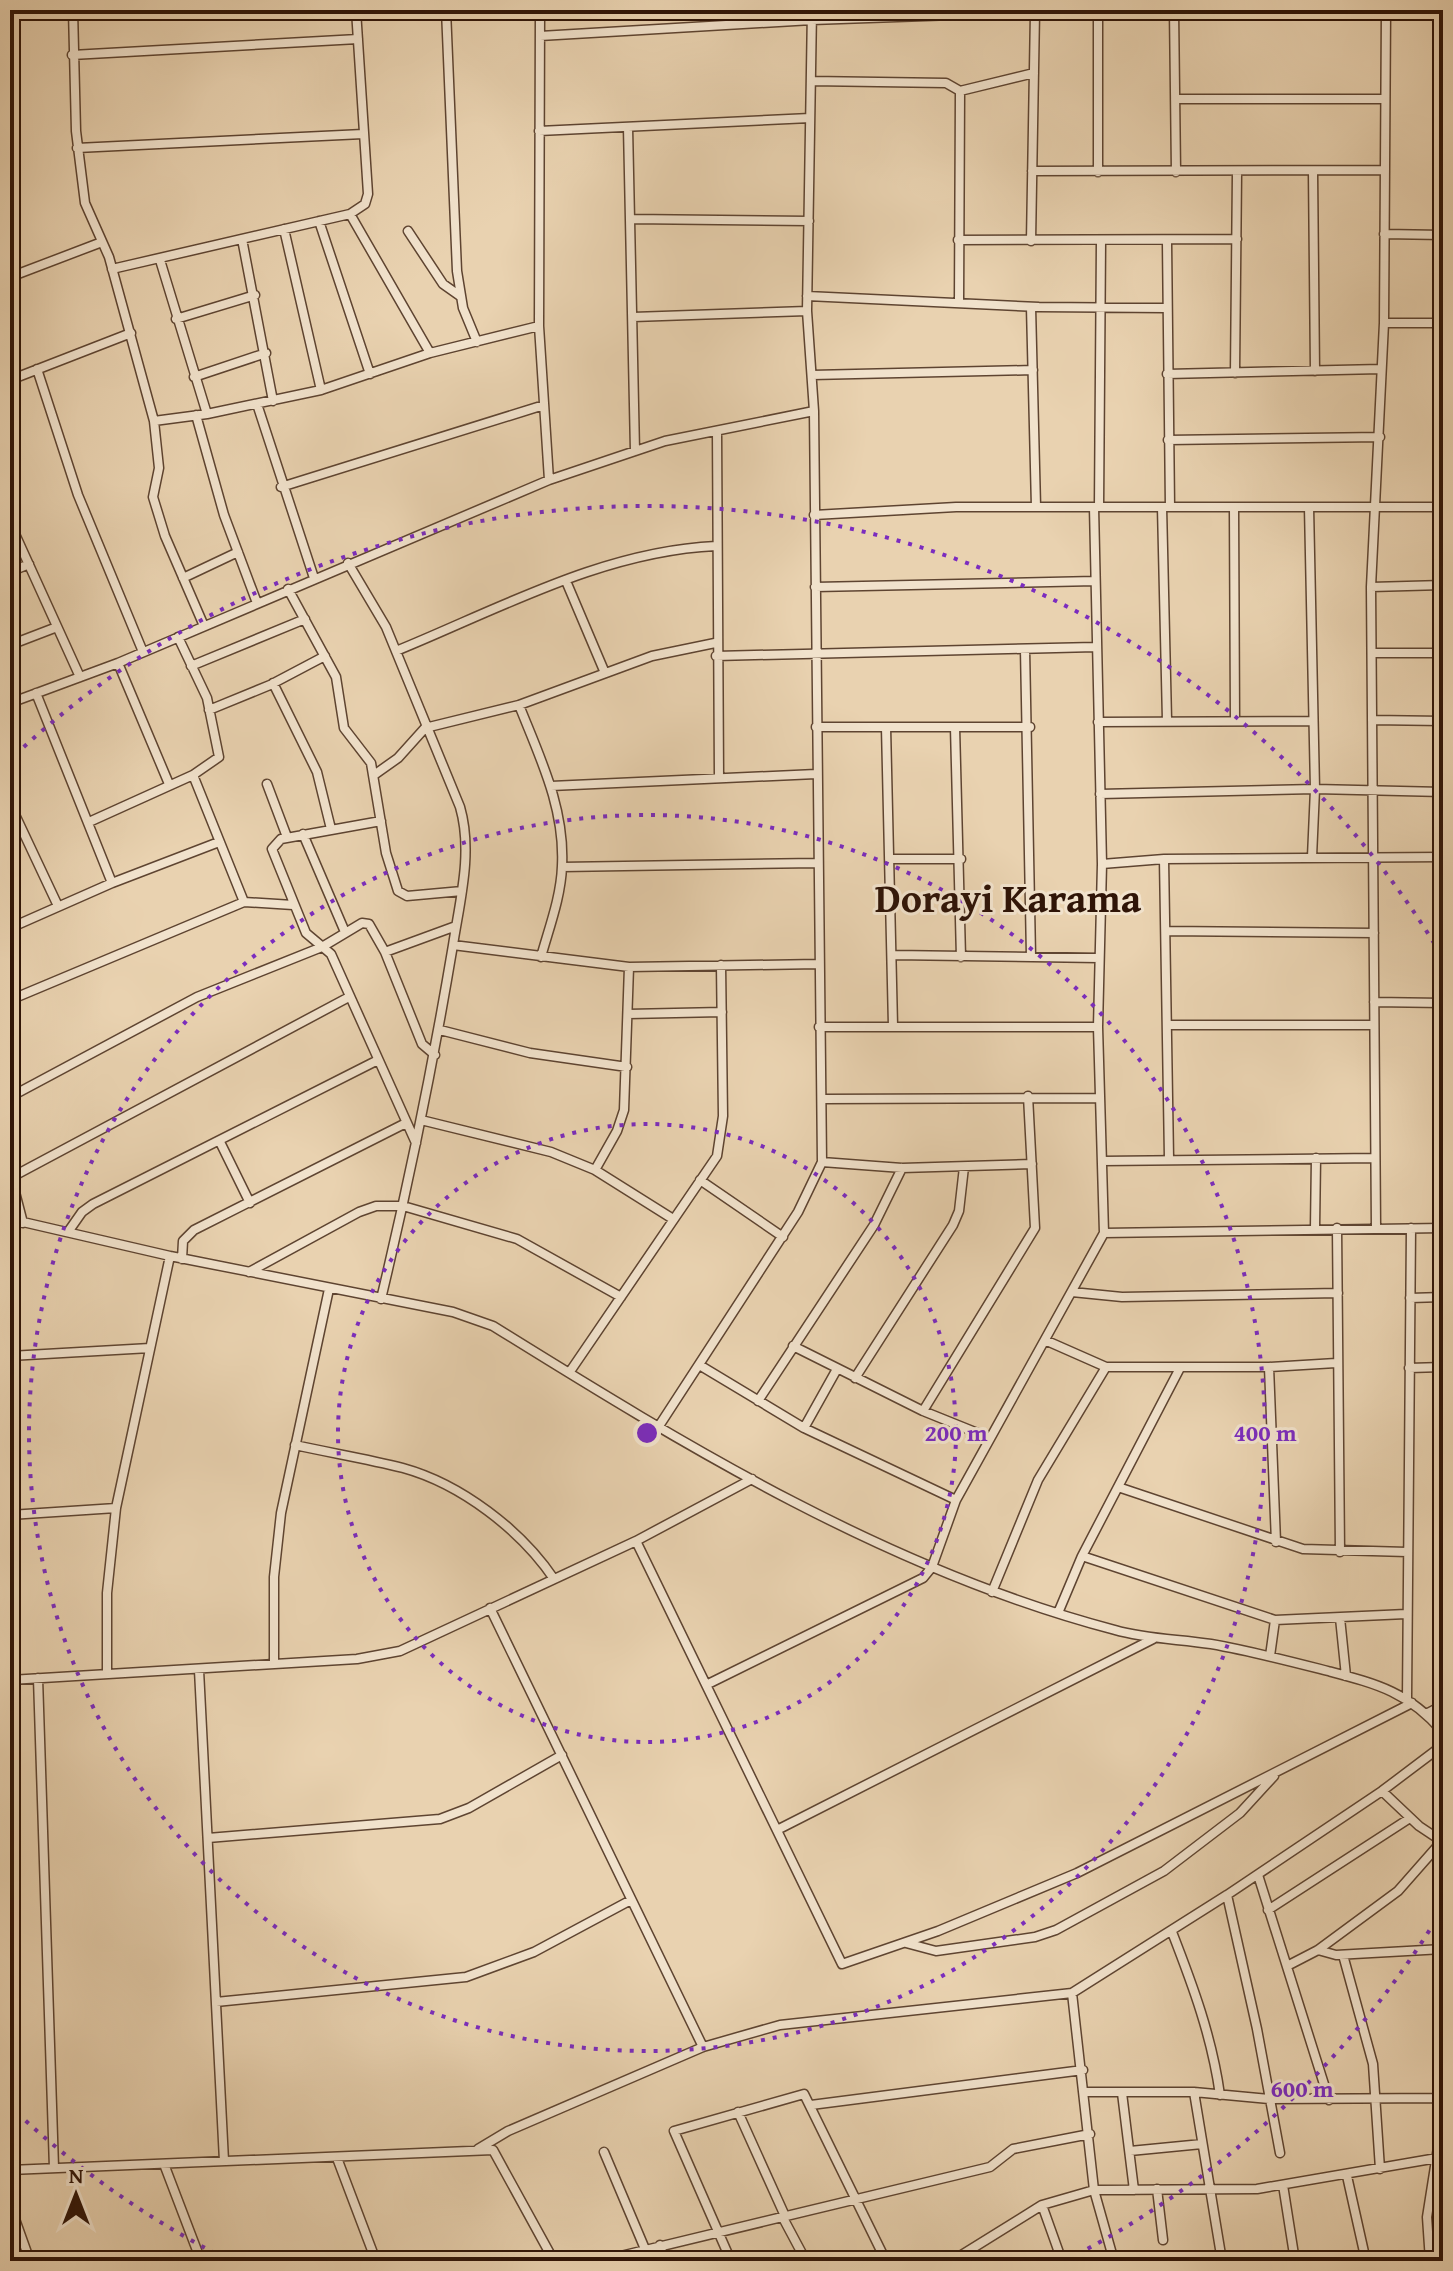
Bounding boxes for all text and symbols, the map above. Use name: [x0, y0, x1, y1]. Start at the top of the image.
district label: Dorayi Karama: [875, 868, 1142, 927]
text: 200 m: [924, 1415, 988, 1450]
text: 400 m: [1233, 1415, 1297, 1450]
centre of rings: [633, 1419, 661, 1447]
text: 600 m: [1270, 2071, 1334, 2106]
north arrow: [36, 2155, 116, 2235]
text: N: [69, 2159, 84, 2191]

